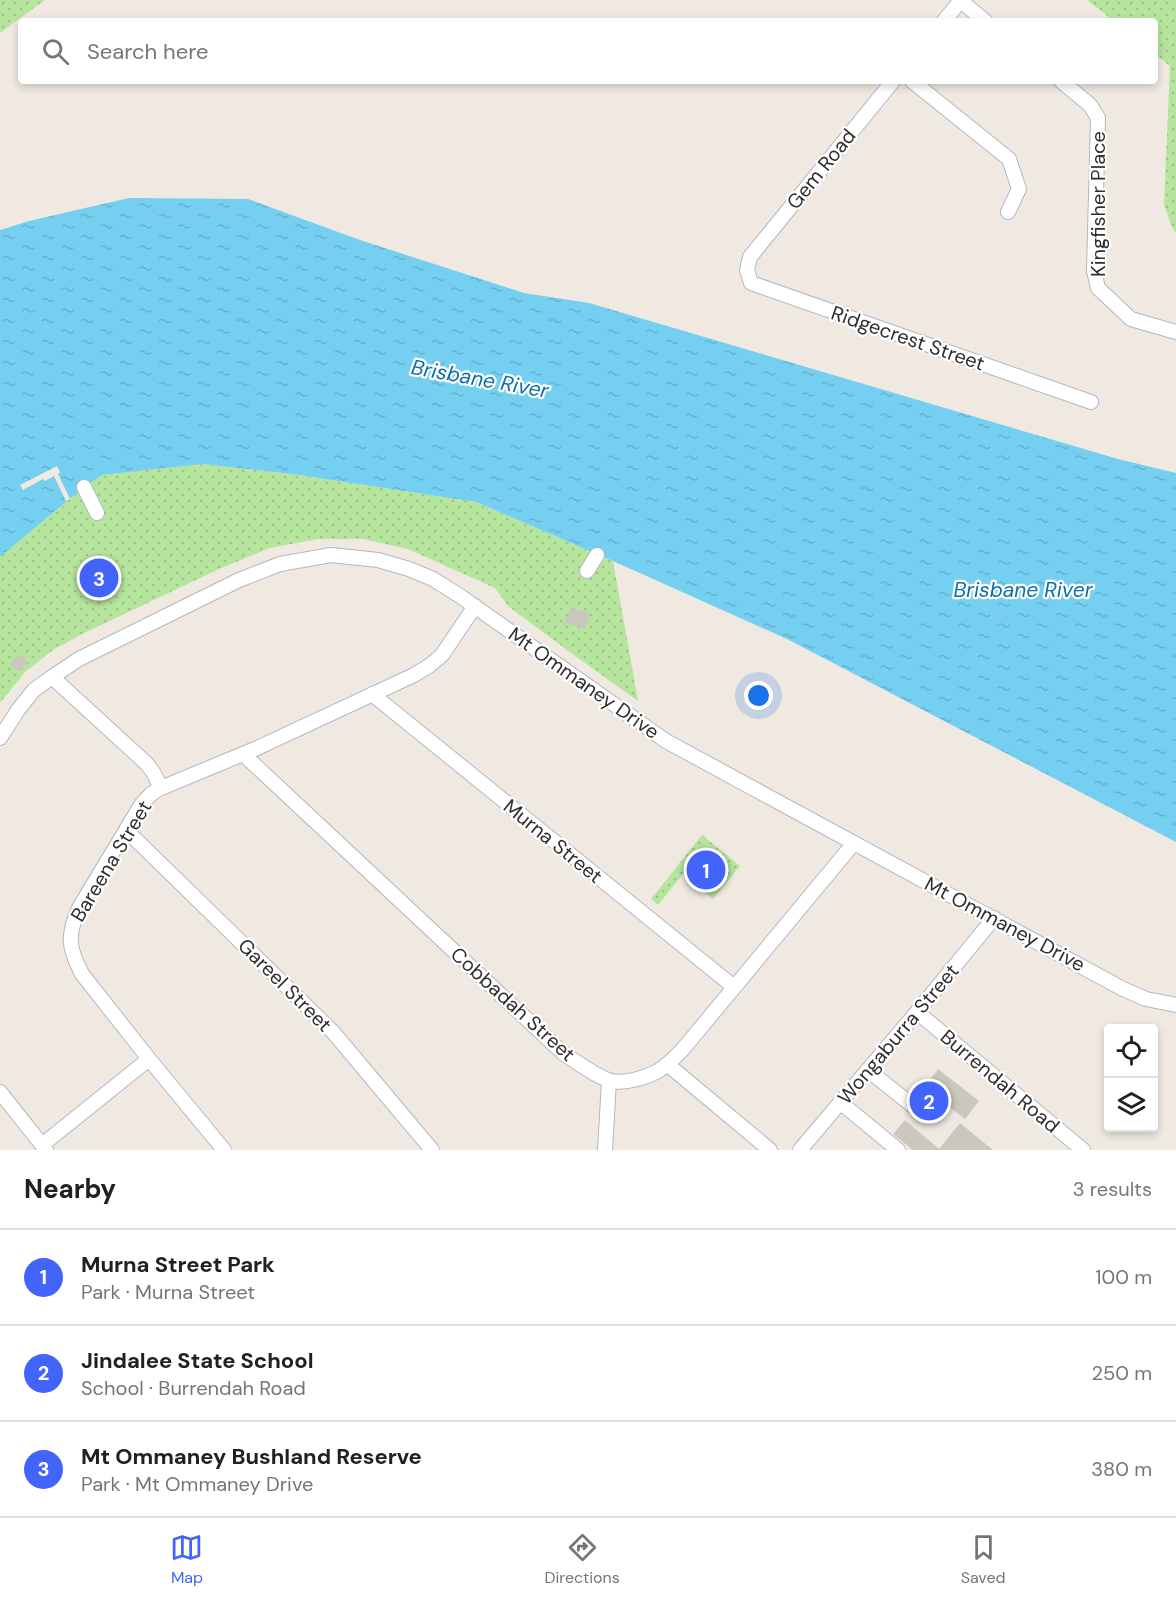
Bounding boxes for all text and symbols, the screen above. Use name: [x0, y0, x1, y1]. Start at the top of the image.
search box: [18, 18, 1158, 84]
icon: search: [39, 35, 72, 68]
text: Search here: [87, 37, 208, 66]
street label: Gem Road: [781, 123, 861, 215]
street label: Kingfisher Place: [1085, 131, 1111, 277]
street label: Ridgecrest Street: [828, 300, 988, 376]
water label: Brisbane River: [409, 353, 552, 405]
pin: 3: [80, 556, 118, 600]
water label: Brisbane River: [953, 576, 1094, 604]
street label: Mt Ommaney Drive: [504, 621, 664, 745]
your location: [744, 681, 773, 710]
street label: Murna Street: [498, 793, 608, 889]
street label: Bareena Street: [65, 795, 158, 926]
pin: 1: [686, 848, 726, 892]
street label: Mt Ommaney Drive: [920, 871, 1090, 977]
street label: Gareel Street: [233, 933, 338, 1038]
street label: Cobbadah Street: [445, 941, 581, 1067]
street label: Wongaburra Street: [832, 958, 964, 1110]
street label: Burrendah Road: [935, 1024, 1065, 1138]
map controls: [1104, 1024, 1158, 1132]
button: locate: [1104, 1024, 1158, 1078]
pin: 2: [910, 1078, 948, 1124]
button: layers: [1104, 1078, 1158, 1132]
text: Nearby: [24, 1172, 116, 1206]
text: 3 results: [1073, 1176, 1152, 1202]
text: Murna Street Park: [81, 1250, 275, 1279]
text: 1: [40, 1264, 47, 1290]
text: 100 m: [1095, 1264, 1152, 1290]
text: Park · Murna Street: [81, 1279, 255, 1305]
text: Jindalee State School: [81, 1346, 314, 1375]
text: 2: [38, 1360, 49, 1386]
text: 250 m: [1091, 1360, 1152, 1386]
text: School · Burrendah Road: [81, 1375, 306, 1401]
text: Mt Ommaney Bushland Reserve: [81, 1442, 422, 1471]
text: 3: [37, 1456, 50, 1482]
text: 380 m: [1091, 1456, 1152, 1482]
text: Park · Mt Ommaney Drive: [81, 1471, 313, 1497]
tab: Map: [170, 1531, 203, 1588]
tab: Directions: [544, 1531, 620, 1588]
tab: Saved: [961, 1531, 1006, 1588]

